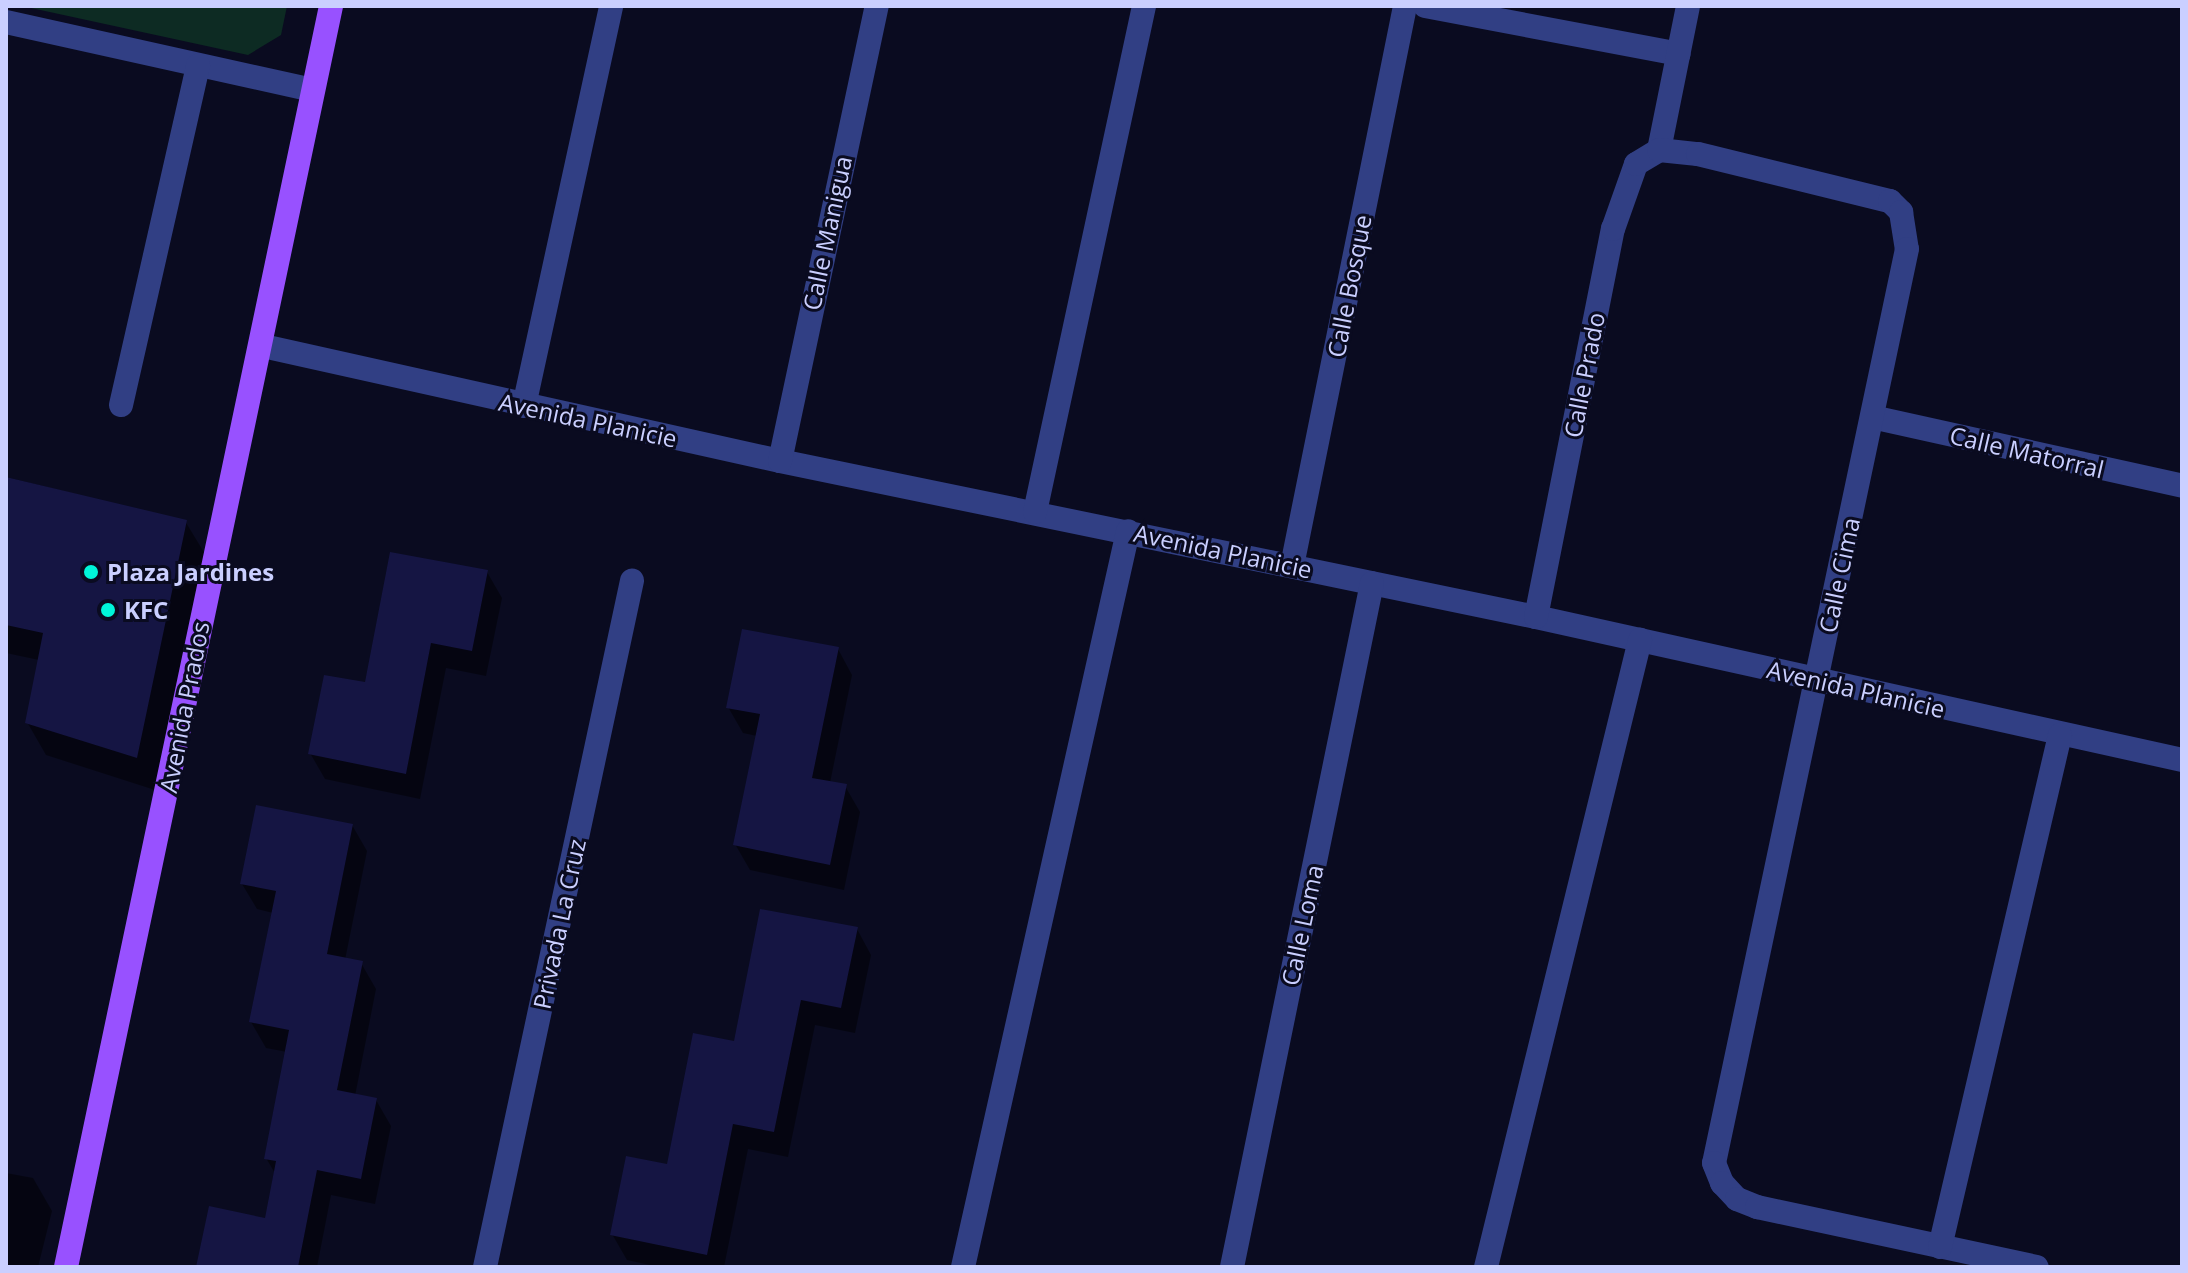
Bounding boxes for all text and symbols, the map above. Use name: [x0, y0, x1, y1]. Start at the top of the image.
street label: Calle Manigua: [797, 153, 857, 313]
street label: Calle Bosque: [1321, 212, 1377, 360]
street label: Calle Prado: [1558, 310, 1610, 440]
street label: Avenida Planicie: [496, 387, 680, 453]
street label: Calle Matorral: [1947, 420, 2107, 484]
street label: Calle Cima: [1813, 515, 1865, 635]
street label: Avenida Planicie: [1131, 518, 1315, 584]
place label: Plaza Jardines: [107, 558, 274, 586]
marker: Plaza Jardines: [82, 563, 100, 581]
place label: KFC: [124, 596, 168, 624]
marker: KFC: [99, 601, 117, 619]
street label: Avenida Prados: [153, 619, 215, 795]
street label: Avenida Planicie: [1764, 655, 1948, 723]
street label: Privada La Cruz: [527, 836, 591, 1012]
street label: Calle Loma: [1275, 862, 1329, 988]

